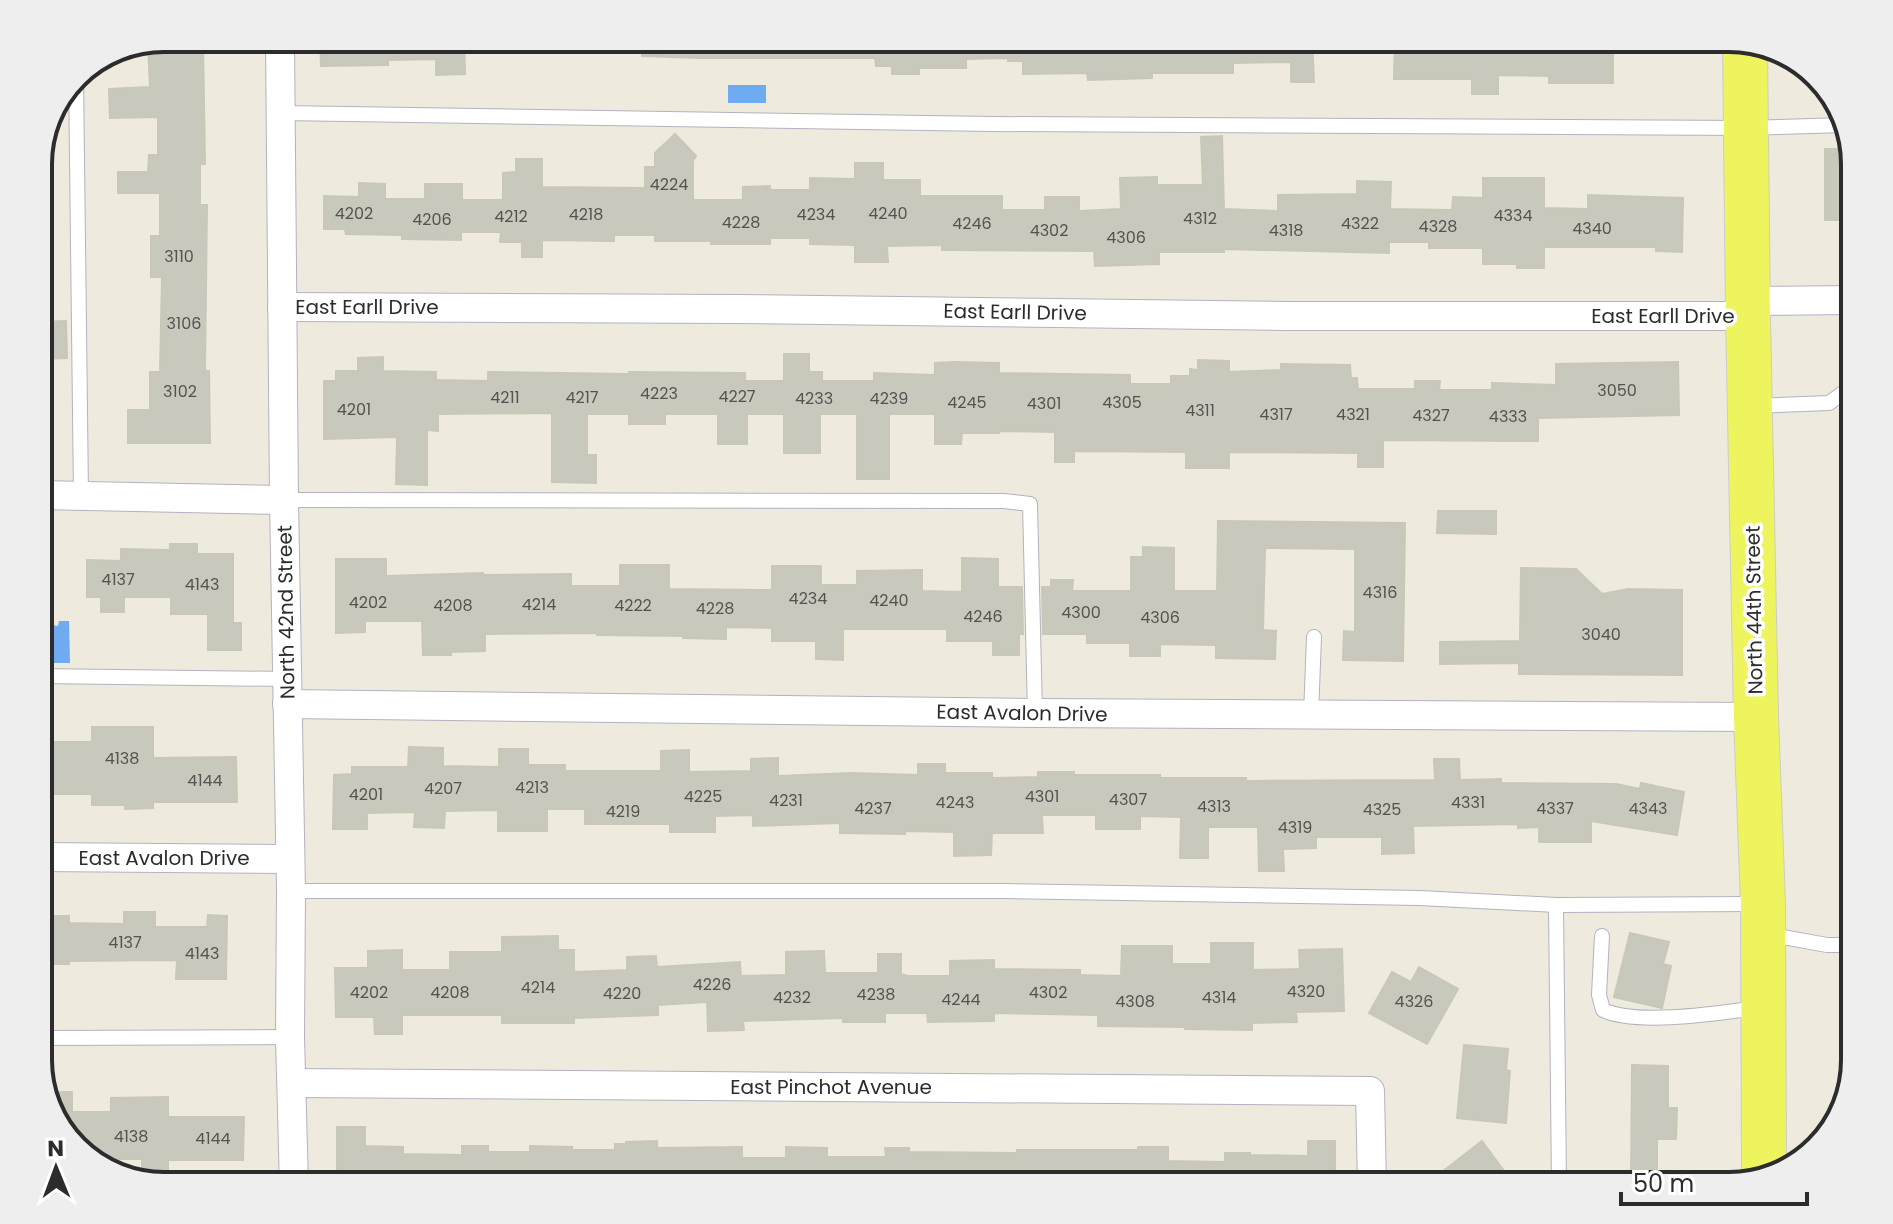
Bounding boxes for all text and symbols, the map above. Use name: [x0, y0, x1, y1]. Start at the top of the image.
house number: 4224: [650, 173, 688, 196]
house number: 4202: [335, 202, 373, 225]
house number: 4240: [868, 202, 908, 225]
house number: 4218: [569, 203, 603, 226]
house number: 4234: [797, 203, 835, 226]
house number: 4334: [1494, 204, 1532, 227]
house number: 4212: [494, 205, 528, 228]
house number: 4312: [1183, 207, 1217, 230]
house number: 4206: [412, 208, 452, 231]
house number: 4228: [722, 211, 760, 234]
house number: 4246: [952, 212, 992, 235]
house number: 4322: [1341, 212, 1379, 235]
house number: 4328: [1419, 215, 1457, 238]
house number: 4340: [1572, 217, 1612, 240]
house number: 4302: [1030, 219, 1068, 242]
house number: 4318: [1269, 219, 1303, 242]
house number: 4306: [1106, 226, 1146, 249]
house number: 3110: [164, 245, 194, 268]
street label: East Earll Drive: [295, 293, 439, 321]
street label: East Earll Drive: [943, 297, 1087, 327]
street label: East Earll Drive: [1591, 302, 1735, 330]
house number: 3106: [167, 312, 201, 335]
house number: 3050: [1597, 379, 1637, 402]
house number: 3102: [163, 380, 197, 403]
house number: 4223: [640, 382, 678, 405]
house number: 4227: [718, 385, 756, 408]
house number: 4211: [490, 386, 520, 409]
house number: 4217: [565, 386, 599, 409]
house number: 4233: [795, 387, 833, 410]
house number: 4239: [870, 387, 908, 410]
house number: 4245: [947, 391, 987, 414]
house number: 4305: [1102, 391, 1142, 414]
house number: 4301: [1027, 392, 1061, 415]
house number: 4201: [337, 398, 371, 421]
house number: 4311: [1185, 399, 1215, 422]
house number: 4317: [1259, 403, 1293, 426]
house number: 4321: [1336, 403, 1370, 426]
house number: 4327: [1412, 404, 1450, 427]
house number: 4333: [1489, 405, 1527, 428]
street label: North 42nd Street: [270, 525, 302, 699]
street label: North 44th Street: [1739, 525, 1769, 695]
house number: 4137: [101, 568, 135, 591]
house number: 4143: [185, 573, 219, 596]
house number: 4316: [1363, 581, 1397, 604]
house number: 4234: [789, 587, 827, 610]
house number: 4240: [869, 589, 909, 612]
house number: 4202: [349, 591, 387, 614]
house number: 4214: [522, 593, 556, 616]
house number: 4208: [433, 594, 473, 617]
house number: 4222: [614, 594, 652, 617]
house number: 4228: [696, 597, 734, 620]
house number: 4300: [1061, 601, 1101, 624]
house number: 4246: [963, 605, 1003, 628]
house number: 4306: [1140, 606, 1180, 629]
house number: 3040: [1581, 623, 1621, 646]
street label: East Avalon Drive: [936, 698, 1108, 728]
house number: 4138: [105, 747, 139, 770]
house number: 4144: [187, 769, 223, 792]
house number: 4213: [515, 776, 549, 799]
house number: 4207: [424, 777, 462, 800]
house number: 4201: [349, 783, 383, 806]
house number: 4225: [684, 785, 722, 808]
house number: 4301: [1025, 785, 1059, 808]
house number: 4307: [1109, 788, 1147, 811]
house number: 4231: [769, 789, 803, 812]
house number: 4243: [936, 791, 974, 814]
house number: 4331: [1451, 791, 1485, 814]
house number: 4313: [1197, 795, 1231, 818]
house number: 4237: [854, 797, 892, 820]
house number: 4337: [1536, 797, 1574, 820]
house number: 4343: [1629, 797, 1667, 820]
house number: 4325: [1363, 798, 1401, 821]
house number: 4219: [606, 800, 640, 823]
house number: 4319: [1278, 816, 1312, 839]
street label: East Avalon Drive: [78, 844, 250, 872]
house number: 4137: [108, 931, 142, 954]
house number: 4143: [185, 942, 219, 965]
house number: 4226: [693, 973, 731, 996]
house number: 4214: [521, 976, 555, 999]
house number: 4320: [1287, 980, 1325, 1003]
house number: 4202: [350, 981, 388, 1004]
house number: 4208: [430, 981, 470, 1004]
house number: 4302: [1029, 981, 1067, 1004]
house number: 4220: [603, 982, 641, 1005]
house number: 4238: [857, 983, 895, 1006]
house number: 4232: [773, 986, 811, 1009]
house number: 4314: [1202, 986, 1236, 1009]
house number: 4244: [941, 988, 981, 1011]
house number: 4308: [1115, 990, 1155, 1013]
house number: 4326: [1395, 990, 1433, 1013]
street label: East Pinchot Avenue: [730, 1073, 932, 1101]
house number: 4138: [114, 1125, 148, 1148]
house number: 4144: [195, 1127, 231, 1150]
north arrow: [16, 1128, 96, 1208]
text: N: [47, 1133, 64, 1164]
scale bar: [1621, 1156, 1807, 1206]
text: 50 m: [1633, 1167, 1694, 1200]

